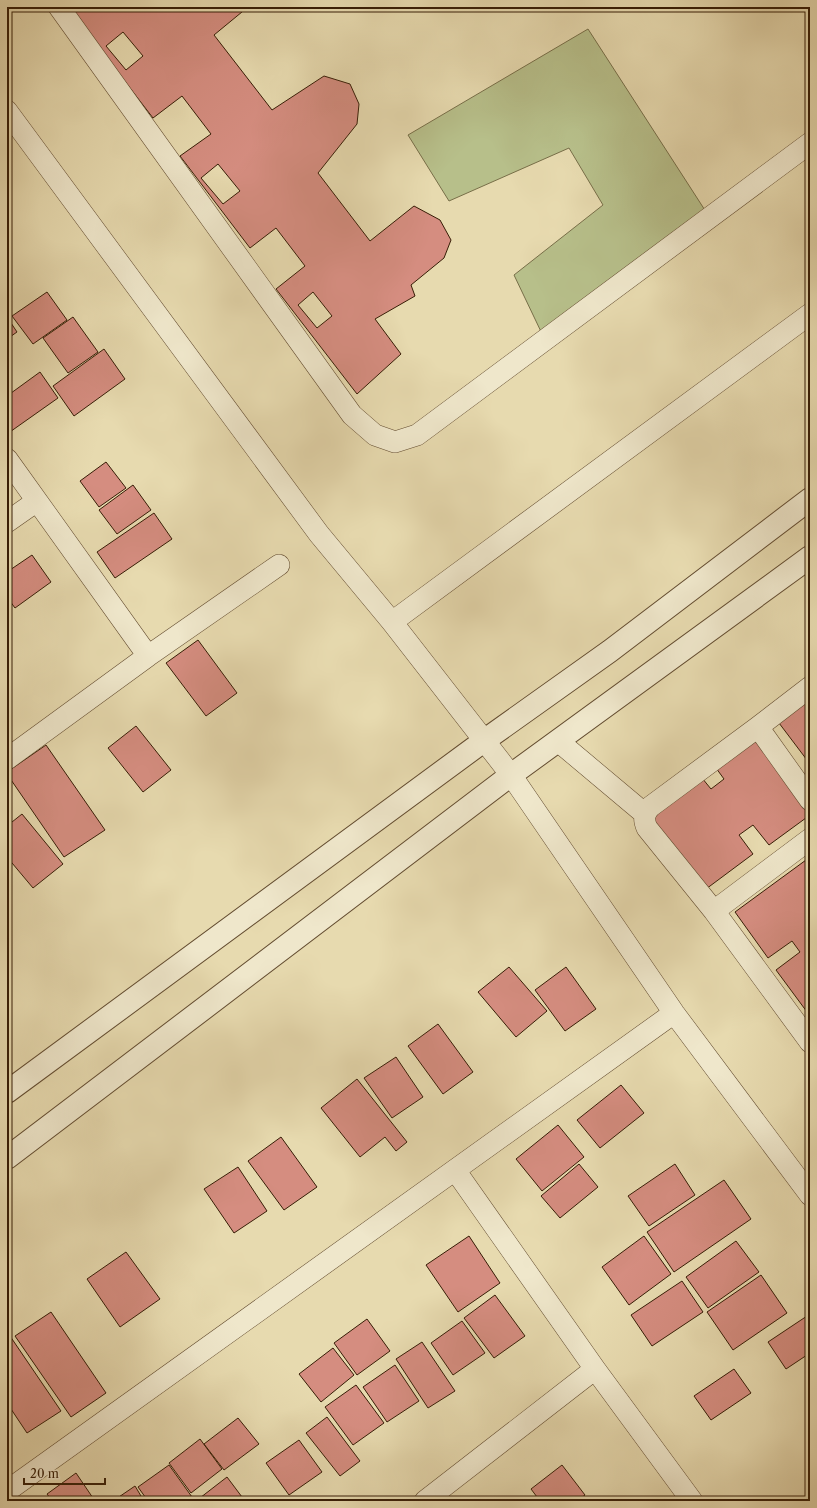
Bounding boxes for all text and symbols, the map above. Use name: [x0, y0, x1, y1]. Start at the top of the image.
scale bar: [24, 1460, 105, 1486]
text: 20 m: [30, 1466, 59, 1481]

